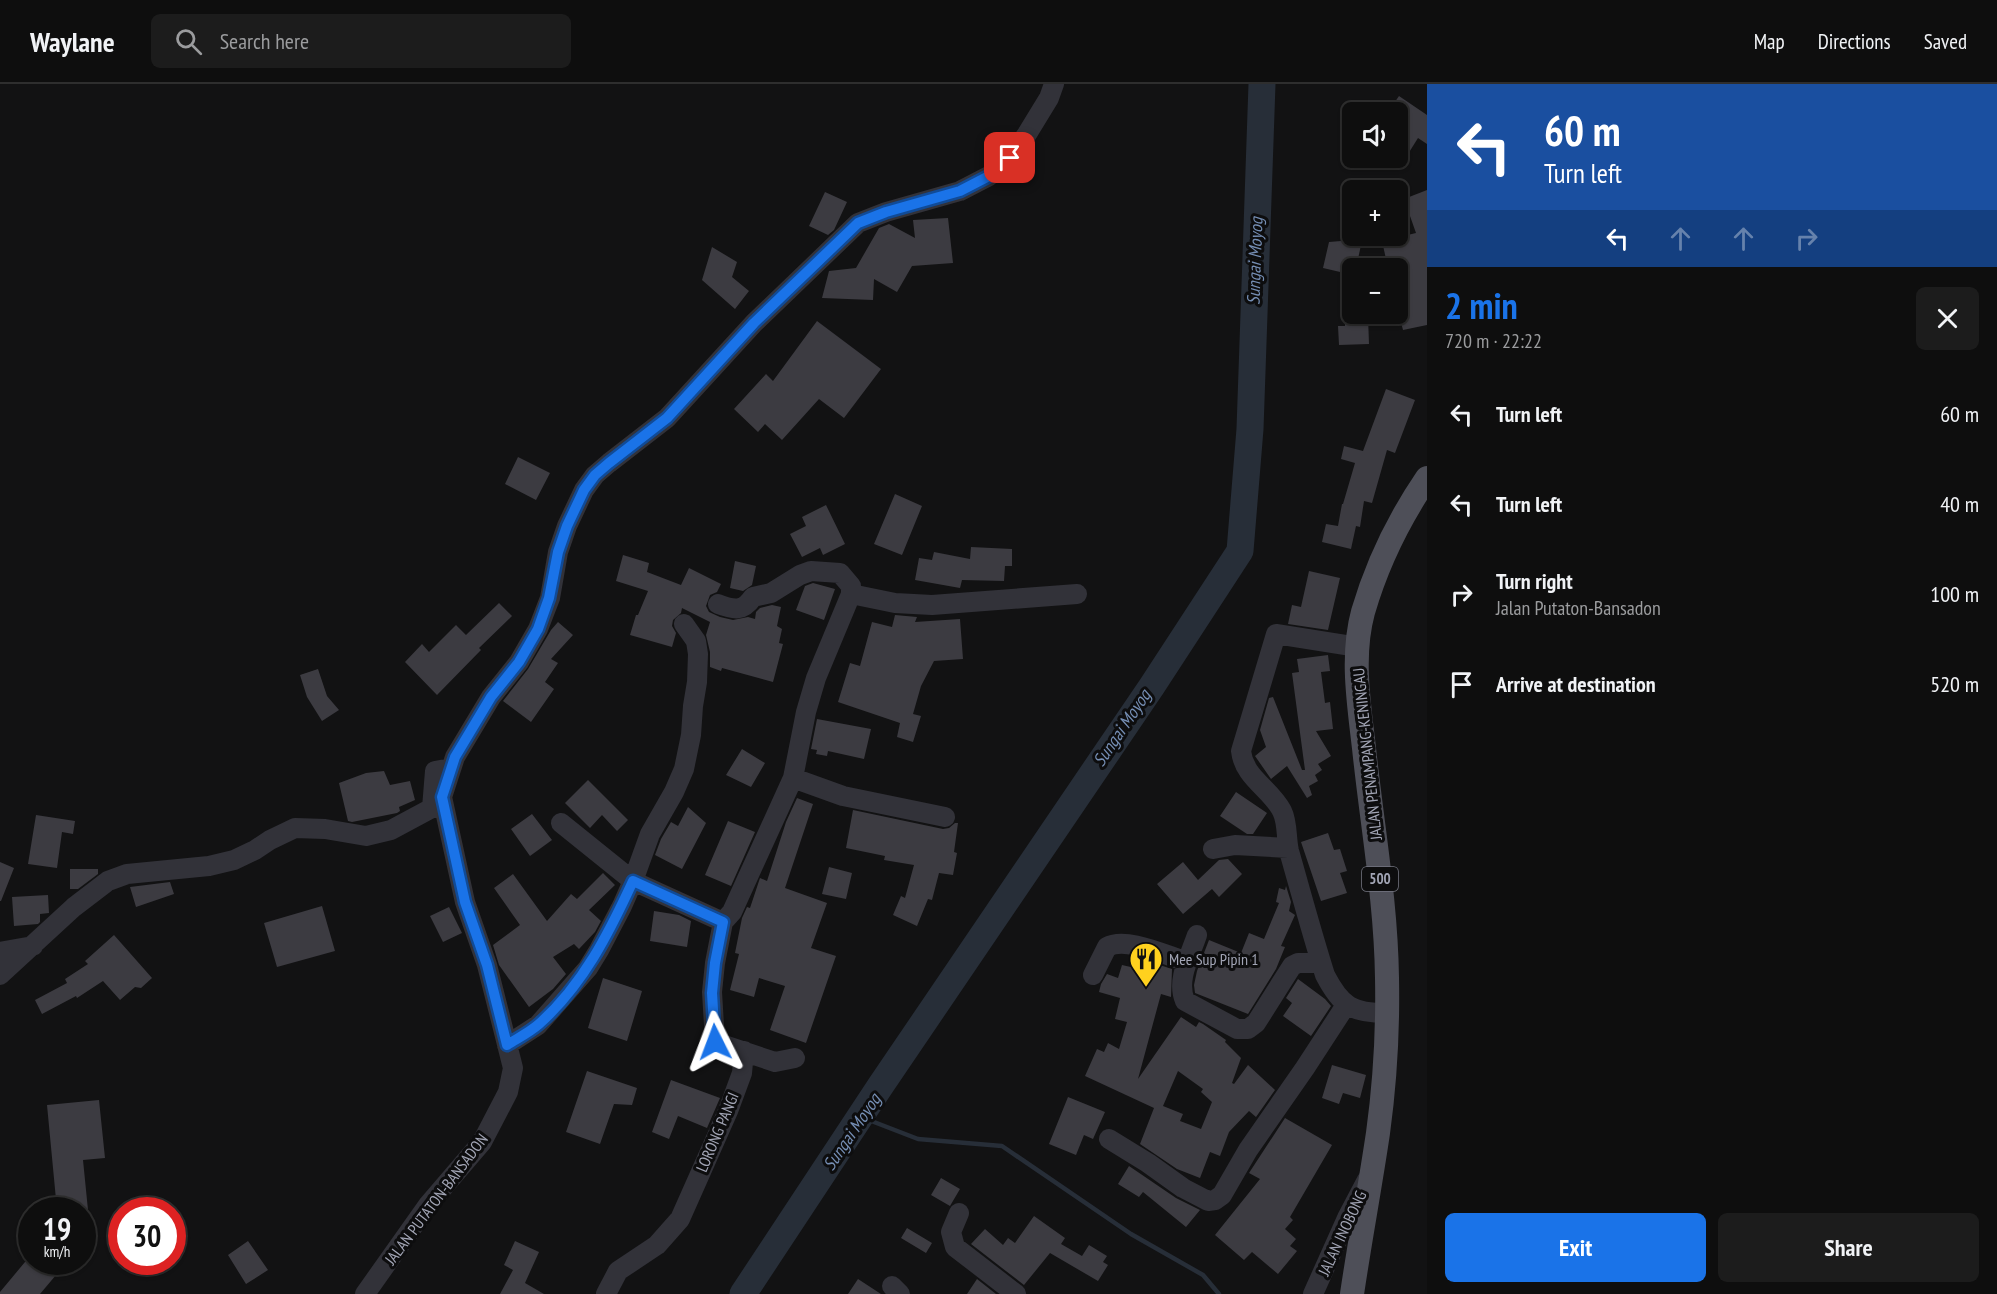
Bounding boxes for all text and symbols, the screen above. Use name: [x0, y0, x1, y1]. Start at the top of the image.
search box: [151, 14, 571, 68]
text: Waylane: [30, 23, 115, 60]
icon: search: [172, 25, 205, 58]
text: Search here: [220, 27, 309, 55]
text: Map: [1754, 28, 1785, 55]
text: Directions: [1818, 28, 1891, 55]
text: Saved: [1924, 28, 1967, 55]
map controls: [1342, 102, 1408, 324]
button: sound: [1342, 102, 1408, 168]
text: 60 m: [1544, 103, 1621, 158]
icon: left: [1445, 108, 1523, 186]
pin: [984, 132, 1035, 183]
icon: arrive: [993, 141, 1026, 174]
text: Turn left: [1544, 156, 1622, 190]
button: +: [1342, 180, 1408, 246]
water label: Sungai Moyog: [1241, 216, 1268, 305]
icon: left: [1601, 222, 1634, 255]
icon: ahead: [1664, 222, 1697, 255]
icon: ahead: [1727, 222, 1760, 255]
icon: right: [1790, 222, 1823, 255]
button: −: [1342, 258, 1408, 324]
text: 2 min: [1445, 282, 1518, 329]
button: close: [1916, 287, 1979, 350]
text: 720 m · 22:22: [1445, 328, 1542, 354]
icon: left: [1445, 398, 1478, 431]
text: Turn left: [1496, 400, 1562, 428]
text: 60 m: [1940, 400, 1979, 428]
icon: left: [1445, 488, 1478, 521]
text: Turn left: [1496, 490, 1562, 518]
text: 40 m: [1940, 490, 1979, 518]
text: Turn right: [1496, 567, 1573, 595]
icon: right: [1445, 578, 1478, 611]
text: 100 m: [1930, 580, 1979, 608]
text: Jalan Putaton-Bansadon: [1496, 595, 1661, 621]
street label: JALAN PENAMPANG-KENINGAU: [1348, 667, 1386, 842]
icon: arrive: [1445, 668, 1478, 701]
text: Arrive at destination: [1496, 670, 1656, 698]
text: 520 m: [1930, 670, 1979, 698]
water label: Sungai Moyog: [1088, 684, 1156, 770]
road number: 500: [1362, 867, 1398, 891]
restaurant icon: Mee Sup Pipin 1: [1128, 941, 1164, 988]
place label: Mee Sup Pipin 1: [1169, 949, 1259, 969]
position arrow: [683, 1010, 747, 1074]
water label: Sungai Moyog: [818, 1088, 886, 1174]
street label: LORONG PANGI: [691, 1089, 743, 1175]
street label: JALAN PUTATON-BANSADON: [380, 1130, 492, 1269]
street label: JALAN INOBONG: [1313, 1187, 1370, 1280]
speed limit sign: 30: [108, 1197, 186, 1275]
text: 19: [43, 1209, 71, 1248]
button: Exit: [1445, 1213, 1706, 1282]
button: Share: [1718, 1213, 1979, 1282]
text: km/h: [44, 1242, 70, 1261]

